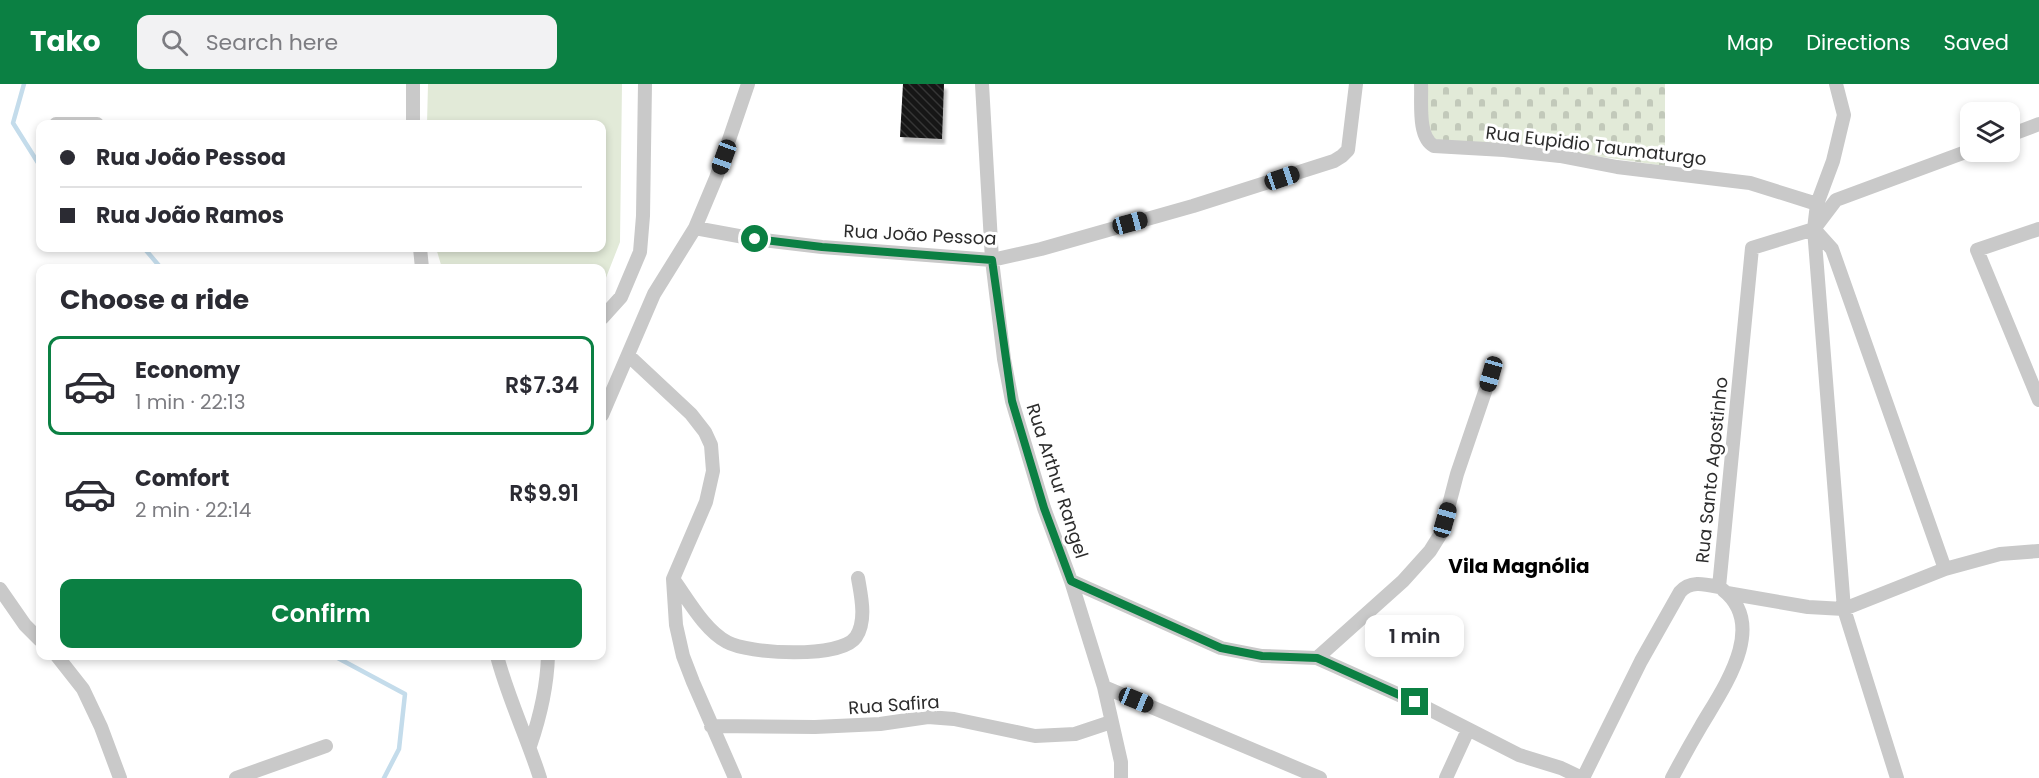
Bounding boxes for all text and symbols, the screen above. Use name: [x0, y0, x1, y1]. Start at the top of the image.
search box: [137, 15, 557, 69]
text: Tako: [30, 22, 101, 61]
icon: search: [158, 26, 191, 59]
text: Search here: [206, 27, 338, 58]
text: Map: [1727, 28, 1773, 57]
text: Directions: [1806, 28, 1910, 57]
text: Saved: [1943, 28, 2009, 57]
map controls: [1960, 102, 2020, 162]
button: layers: [1960, 102, 2020, 162]
street label: Rua Eupidio Taumaturgo: [1484, 120, 1708, 171]
car: [709, 137, 739, 177]
text: Rua João Pessoa: [96, 142, 286, 173]
car: [1262, 164, 1302, 192]
text: Rua João Ramos: [96, 200, 284, 231]
car: [1110, 210, 1150, 236]
street label: Rua João Pessoa: [843, 218, 997, 251]
route start: [741, 225, 768, 252]
text: Choose a ride: [60, 281, 249, 318]
car: [1477, 354, 1505, 394]
text: Economy: [135, 355, 240, 386]
icon: car: [63, 359, 117, 413]
text: R$7.34: [505, 370, 579, 401]
street label: Rua Santo Agostinho: [1689, 375, 1734, 564]
text: 1 min · 22:13: [135, 388, 245, 416]
street label: Rua Arthur Rangel: [1021, 400, 1094, 562]
text: Comfort: [135, 463, 229, 494]
icon: car: [63, 467, 117, 521]
text: R$9.91: [509, 478, 579, 509]
text: 2 min · 22:14: [135, 496, 251, 524]
car: [1431, 500, 1459, 540]
district label: Vila Magnólia: [1448, 552, 1590, 580]
button: Confirm: [60, 579, 582, 648]
callout: 1 min: [1366, 615, 1464, 657]
text: 1 min: [1389, 622, 1440, 650]
car: [1116, 685, 1156, 715]
route end: [1401, 688, 1428, 715]
street label: Rua Safira: [848, 689, 940, 720]

